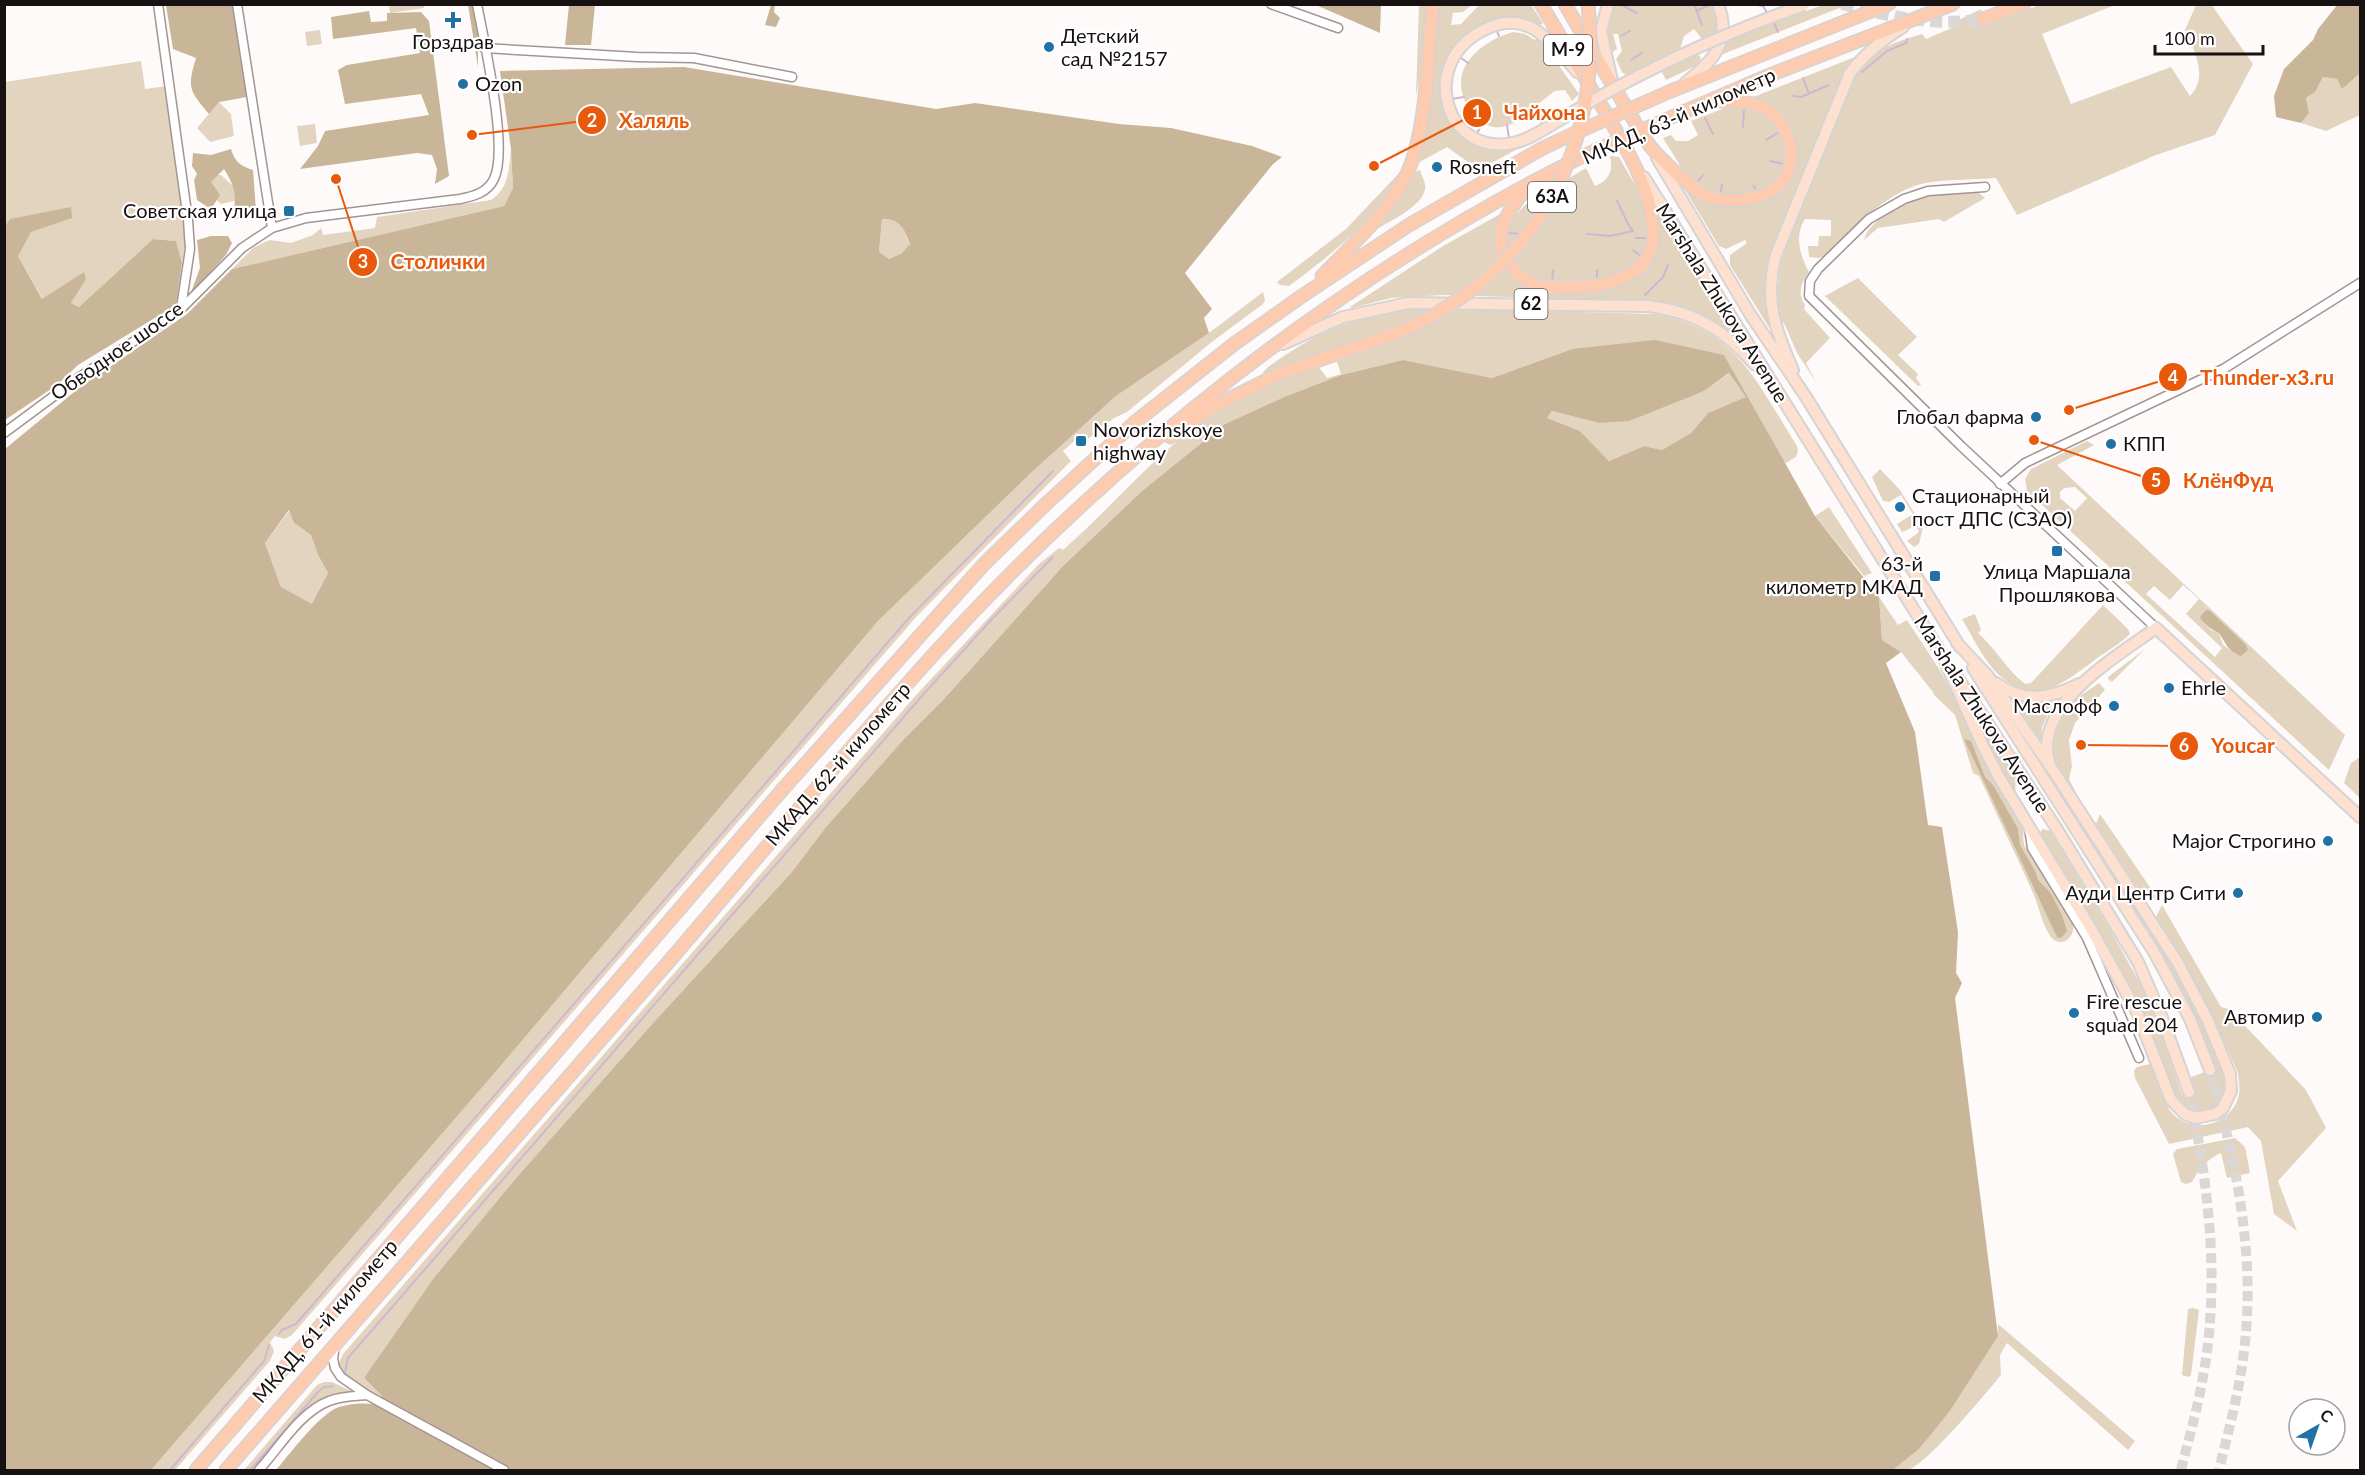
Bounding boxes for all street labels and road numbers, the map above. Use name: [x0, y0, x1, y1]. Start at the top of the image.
road number: М-9: [1544, 35, 1592, 65]
street label: МКАД, 63-й километр: [1578, 62, 1779, 169]
road number: 63A: [1528, 182, 1576, 212]
street label: Marshala Zhukova Avenue: [1652, 198, 1794, 407]
road number: 62: [1514, 289, 1547, 319]
street label: Обводное шоссе: [46, 296, 187, 405]
street label: Marshala Zhukova Avenue: [1910, 610, 2056, 817]
street label: МКАД, 62-й километр: [760, 677, 915, 850]
street label: МКАД, 61-й километр: [247, 1234, 402, 1407]

